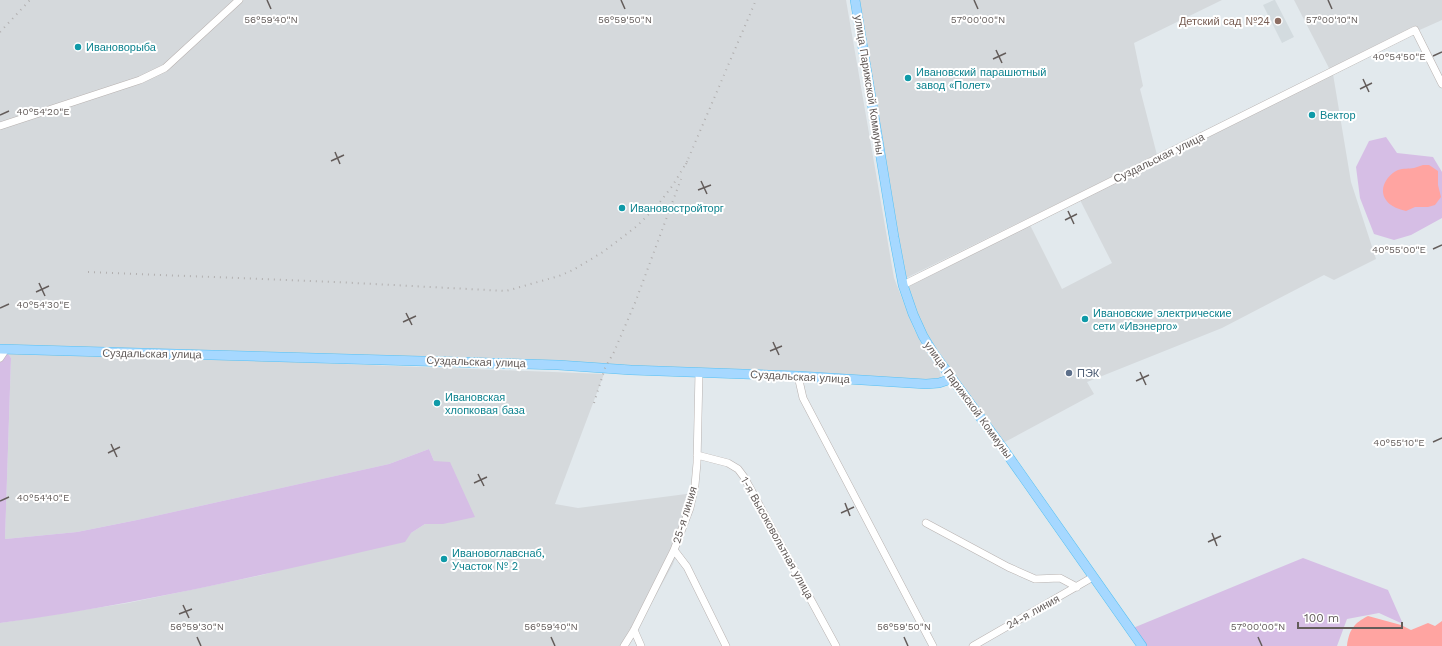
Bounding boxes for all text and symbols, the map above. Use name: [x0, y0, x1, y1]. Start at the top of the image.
text: 56°59'40"N: [244, 14, 298, 25]
text: 56°59'50"N: [598, 14, 652, 25]
street label: улица Парижской Коммуны: [852, 14, 886, 156]
text: 57°00'00"N: [951, 14, 1005, 25]
text: 57°00'10"N: [1306, 14, 1358, 25]
place label: Детский сад №24: [1179, 15, 1270, 28]
marker: Детский сад №24: [1273, 16, 1283, 26]
place label: Ивановорыба: [86, 41, 157, 54]
marker: Ивановорыба: [73, 42, 83, 52]
text: 40°54'50"E: [1372, 51, 1426, 62]
place label: Ивановский парашютный завод «Полет»: [916, 66, 1046, 92]
marker: Ивановский парашютный завод «Полет»: [903, 73, 913, 83]
text: 40°54'20"E: [16, 106, 70, 117]
place label: Вектор: [1320, 109, 1356, 122]
marker: Вектор: [1307, 110, 1317, 120]
street label: Суздальская улица: [1111, 130, 1207, 186]
place label: Ивановостройторг: [630, 202, 724, 215]
marker: Ивановостройторг: [617, 203, 627, 213]
text: 40°55'00"E: [1372, 244, 1426, 255]
text: 40°54'30"E: [16, 299, 70, 310]
place label: Ивановские электрические сети «Ивэнерго»: [1093, 307, 1232, 333]
marker: Ивановские электрические сети «Ивэнерго»: [1080, 314, 1090, 324]
street label: улица Парижской Коммуны: [921, 339, 1015, 461]
street label: Суздальская улица: [102, 347, 203, 361]
street label: Суздальская улица: [426, 354, 527, 370]
place label: ПЭК: [1077, 367, 1100, 380]
street label: Суздальская улица: [750, 368, 851, 386]
marker: ПЭК: [1064, 368, 1074, 378]
place label: Ивановская хлопковая база: [445, 391, 526, 417]
marker: Ивановская хлопковая база: [432, 398, 442, 408]
text: 40°55'10"E: [1373, 437, 1425, 448]
street label: 1-я Высоковольтная улица: [738, 475, 816, 602]
street label: 25-я линия: [670, 485, 700, 545]
text: 40°54'40"E: [17, 492, 69, 503]
place label: Ивановоглавснаб, Участок № 2: [452, 547, 545, 573]
marker: Ивановоглавснаб, Участок № 2: [439, 554, 449, 564]
street label: 24-я линия: [1004, 592, 1062, 632]
scale bar: [1298, 604, 1402, 630]
text: 100 m: [1304, 611, 1339, 625]
text: 56°59'30"N: [170, 621, 224, 632]
text: 56°59'40"N: [524, 621, 578, 632]
text: 56°59'50"N: [877, 621, 931, 632]
text: 57°00'00"N: [1231, 621, 1285, 632]

